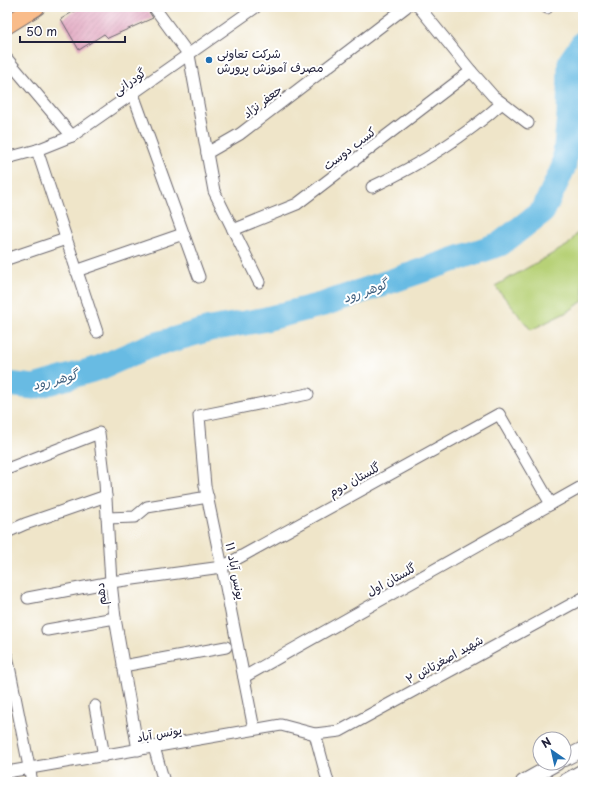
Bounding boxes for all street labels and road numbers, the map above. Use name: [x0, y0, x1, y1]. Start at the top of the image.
street label: گودرانی: [109, 63, 149, 99]
street label: جعفر نژاد: [238, 80, 286, 122]
street label: کسب دوست: [319, 122, 379, 174]
street label: گلستان دوم: [325, 457, 384, 502]
street label: یونس آباد ۱۱: [222, 541, 250, 601]
street label: گلستان اول: [363, 558, 419, 600]
street label: دهم: [90, 582, 111, 606]
street label: شهید اصغرتاش ۲: [402, 630, 486, 688]
street label: یونس آباد: [135, 720, 183, 746]

